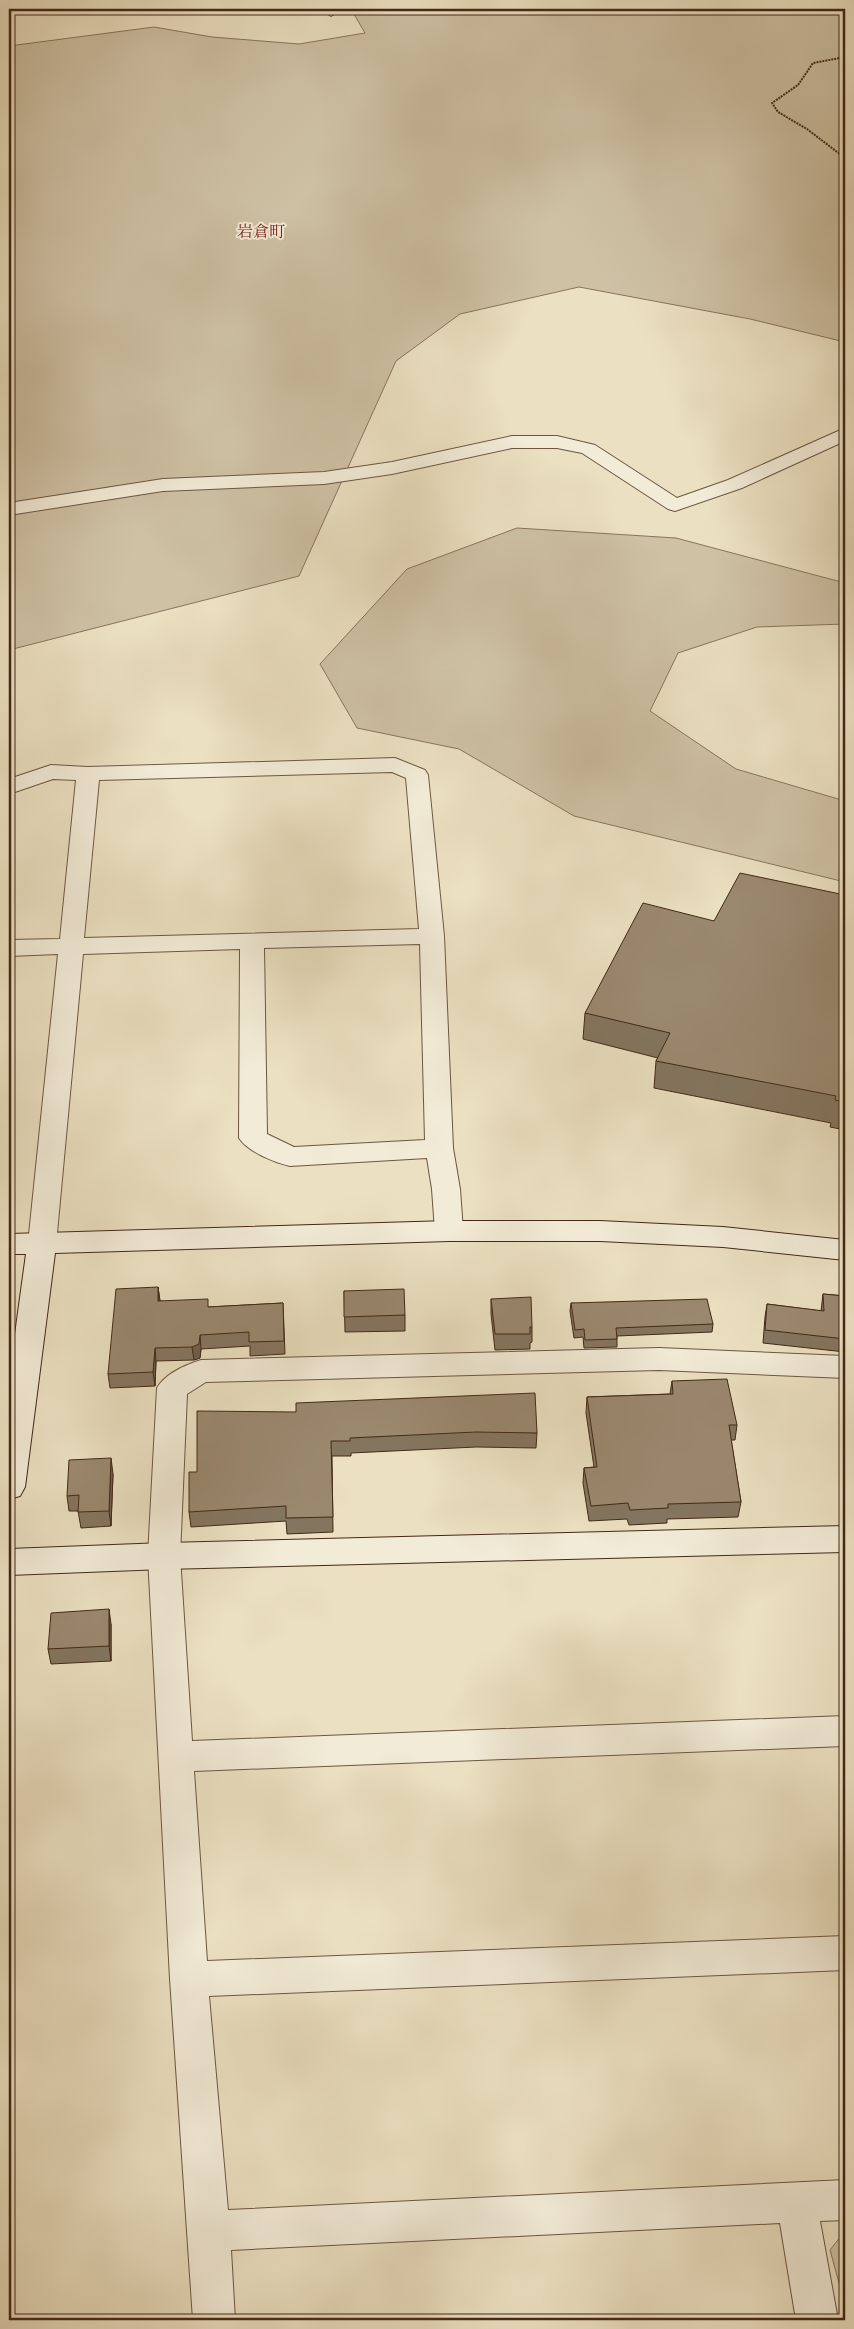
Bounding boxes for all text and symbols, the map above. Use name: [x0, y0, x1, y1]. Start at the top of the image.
district label: 岩倉町: [237, 222, 285, 242]

